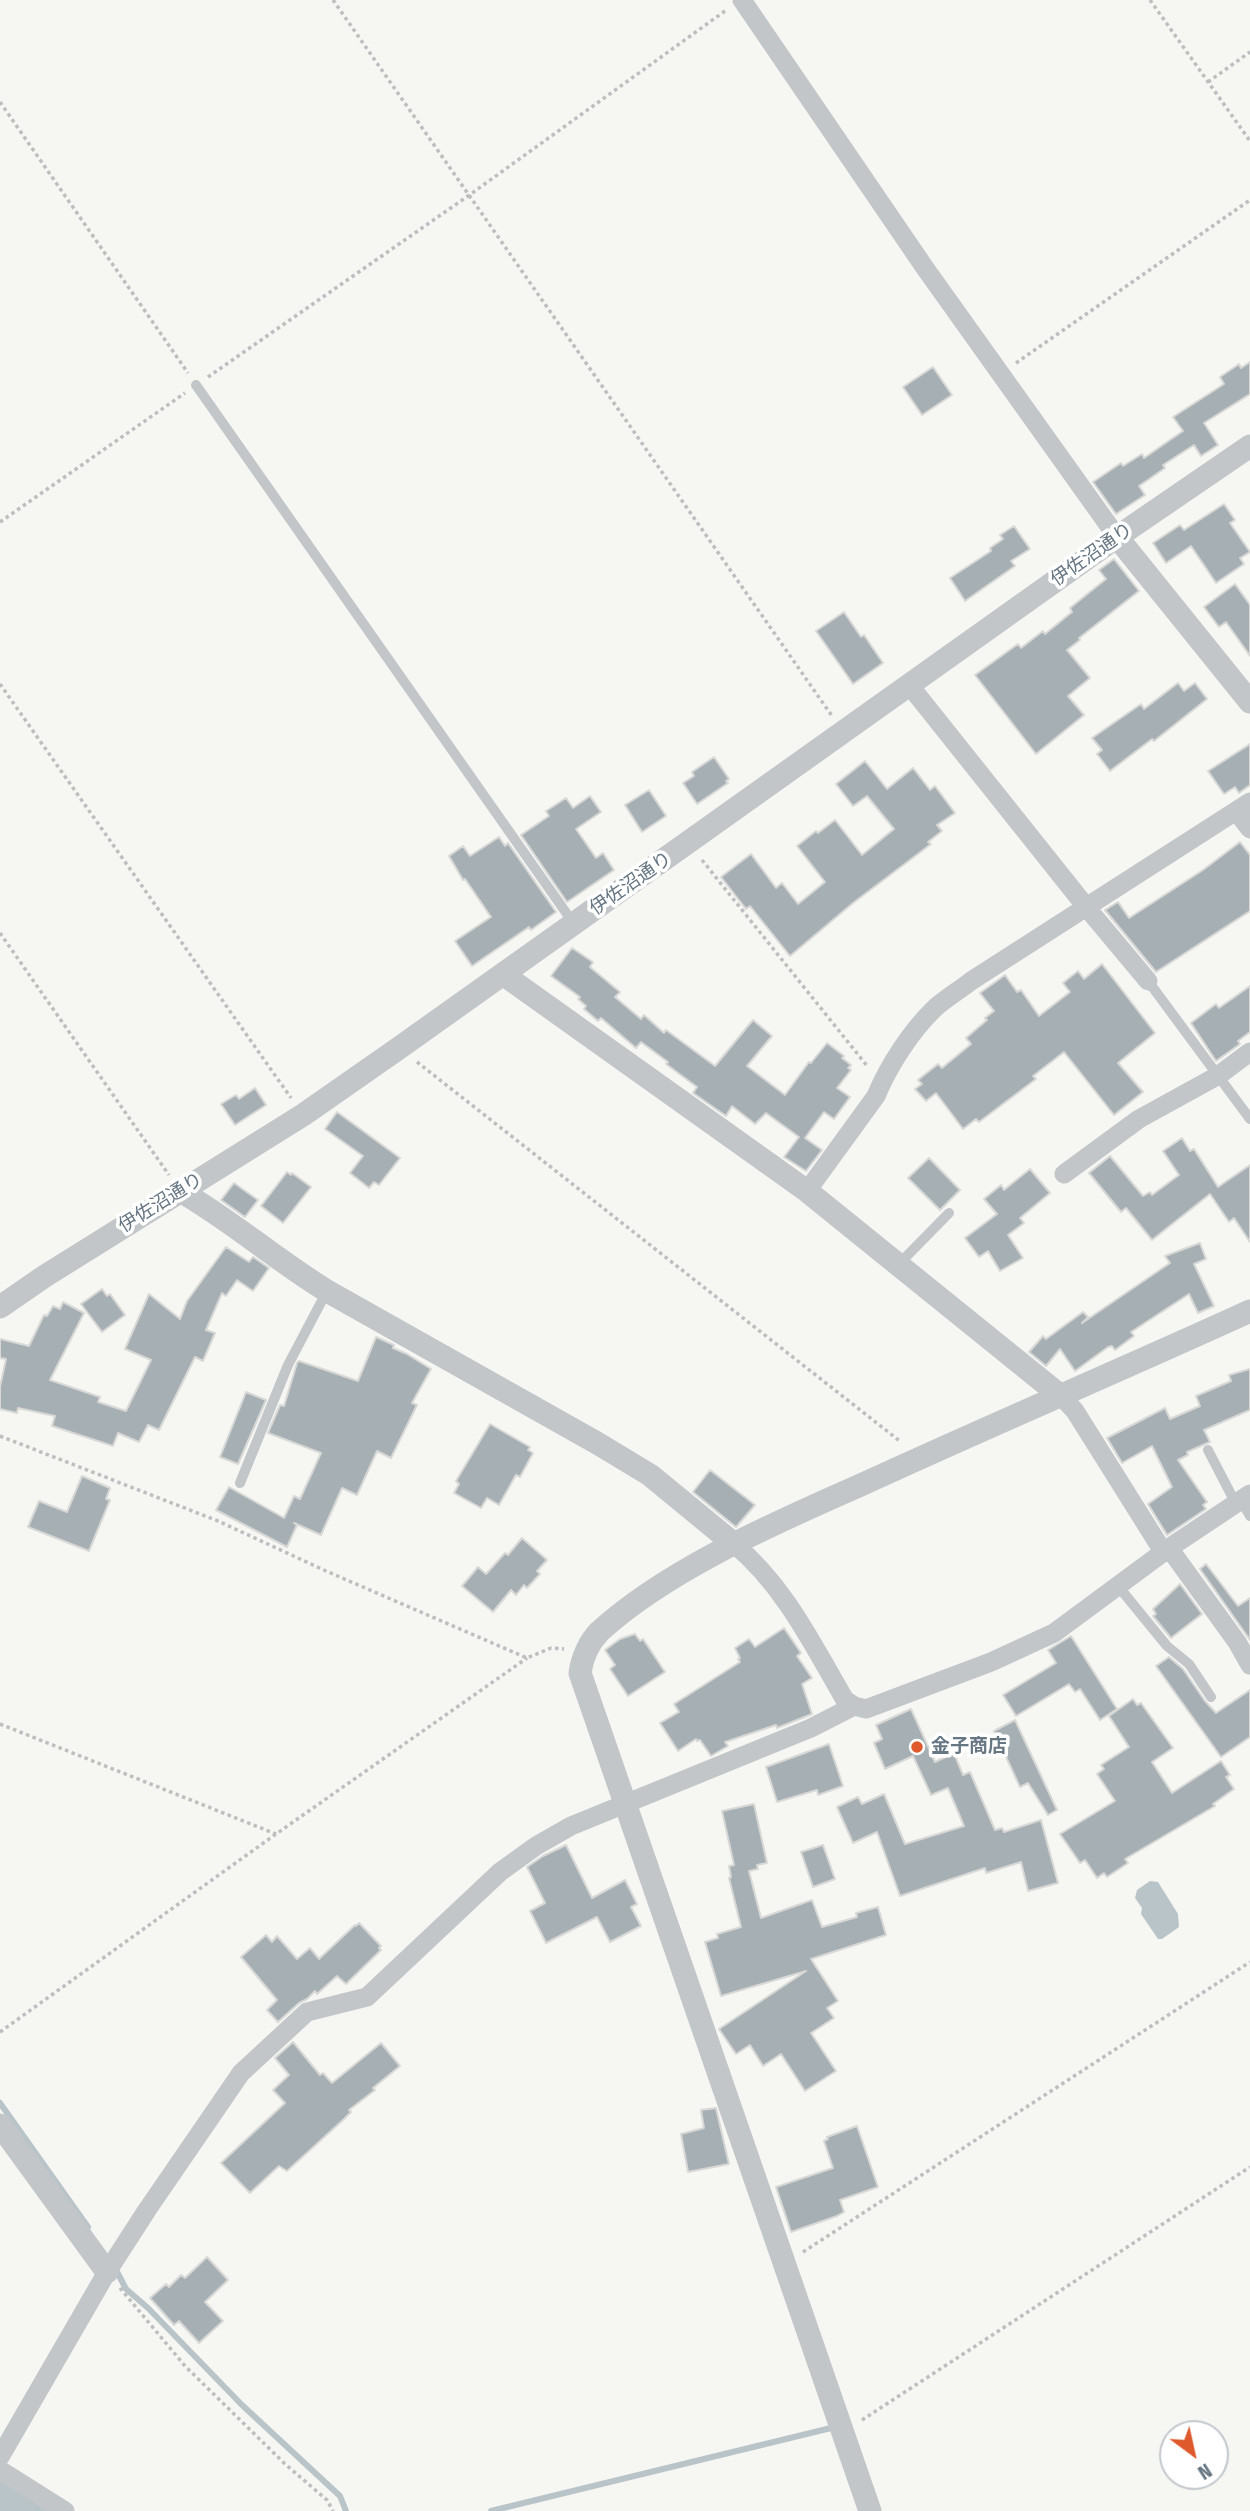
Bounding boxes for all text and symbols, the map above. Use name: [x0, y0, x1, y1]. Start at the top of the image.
street label: 伊佐沼通り: [1047, 518, 1137, 592]
street label: 伊佐沼通り: [586, 847, 676, 921]
street label: 伊佐沼通り: [115, 1168, 207, 1238]
place label: 金子商店: [931, 1736, 1007, 1758]
marker: 金子商店: [909, 1739, 925, 1755]
north arrow: [1159, 2420, 1229, 2490]
text: N: [1194, 2459, 1216, 2484]

